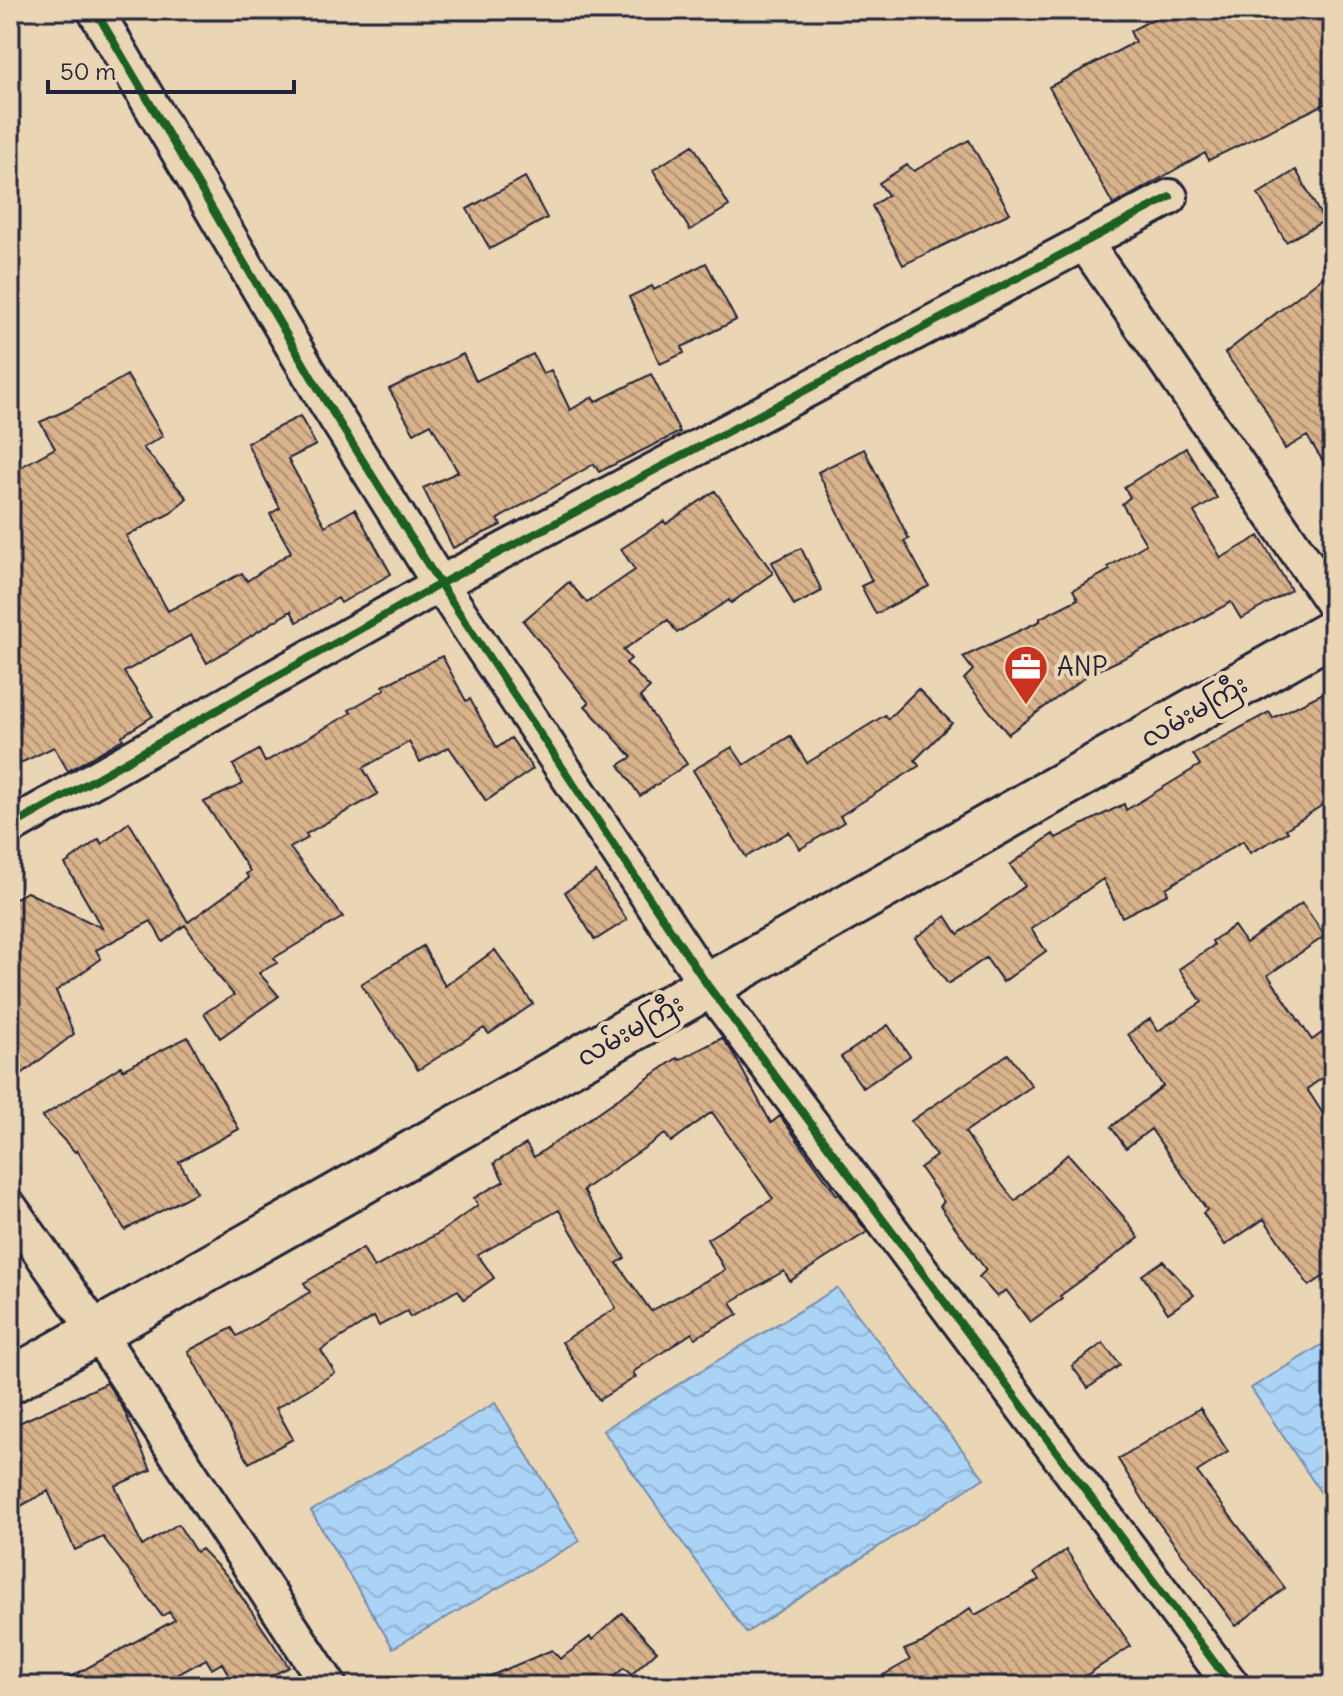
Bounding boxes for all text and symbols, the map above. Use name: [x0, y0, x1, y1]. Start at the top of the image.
scale bar: [48, 44, 294, 94]
text: 50 m: [60, 56, 116, 86]
office icon: ANP: [1002, 643, 1050, 706]
place label: ANP: [1057, 650, 1107, 683]
street label: လမ်းမကြီး: [1135, 667, 1255, 759]
street label: လမ်းမကြီး: [571, 986, 691, 1078]

